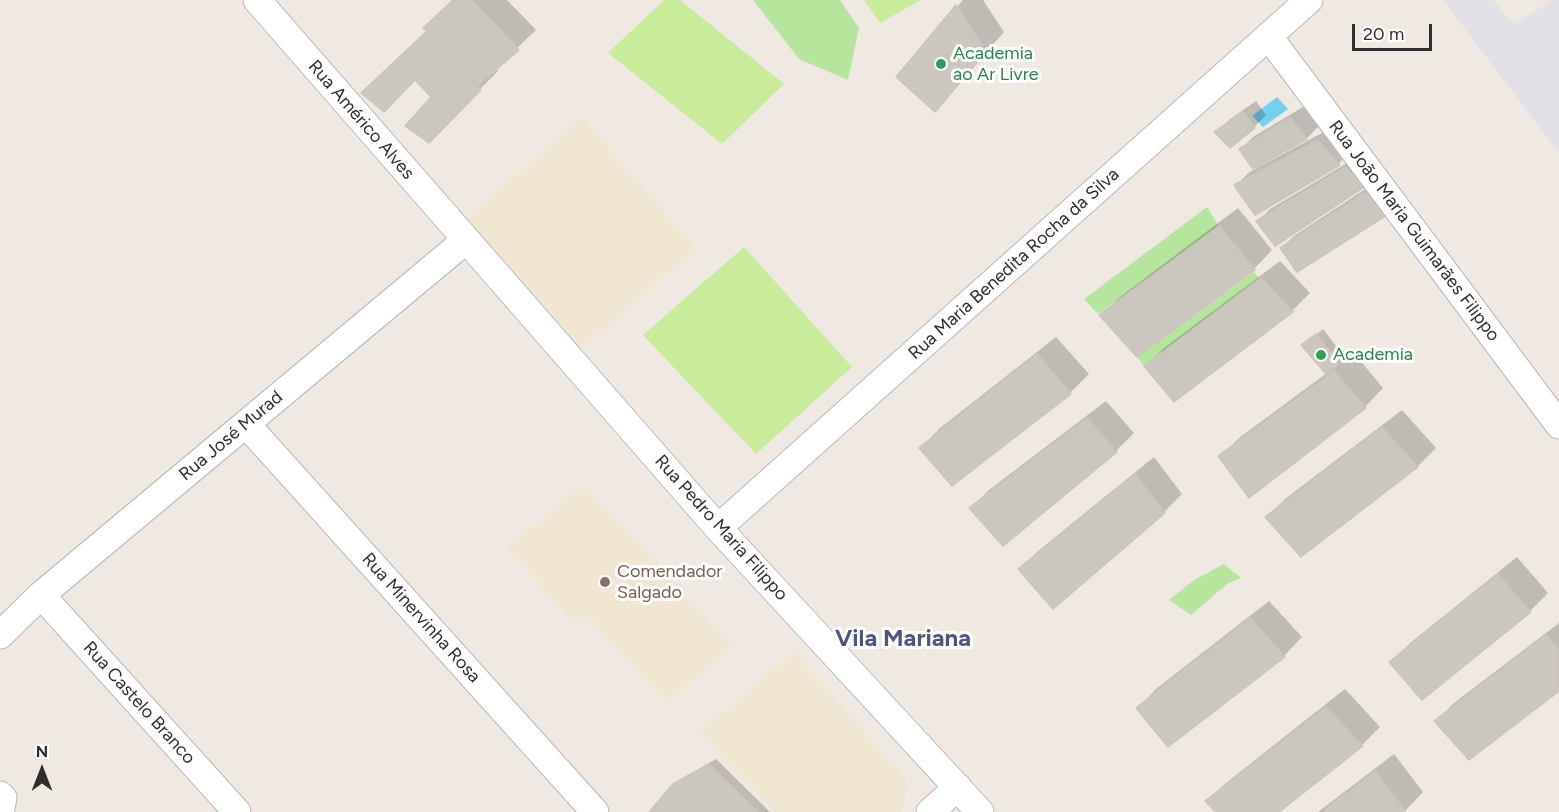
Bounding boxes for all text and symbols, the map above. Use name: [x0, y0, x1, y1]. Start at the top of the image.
scale bar: [1355, 12, 1434, 50]
text: 20 m: [1363, 23, 1404, 45]
place label: Academia ao Ar Livre: [953, 43, 1039, 86]
street label: Rua Américo Alves: [303, 56, 419, 184]
marker: Academia ao Ar Livre: [934, 57, 948, 71]
street label: Rua João Maria Guimarães Filippo: [1324, 116, 1504, 346]
street label: Rua Maria Benedita Rocha da Silva: [904, 164, 1124, 364]
place label: Academia: [1333, 344, 1413, 366]
marker: Academia: [1314, 348, 1328, 362]
street label: Rua José Murad: [175, 386, 287, 486]
street label: Rua Pedro Maria Filippo: [650, 451, 792, 605]
street label: Rua Minervinha Rosa: [357, 549, 485, 687]
place label: Comendador Salgado: [617, 561, 722, 604]
marker: Comendador Salgado: [598, 575, 612, 589]
district label: Vila Mariana: [835, 625, 971, 653]
street label: Rua Castelo Branco: [78, 637, 200, 769]
north arrow: [12, 740, 72, 800]
text: N: [36, 742, 48, 761]

